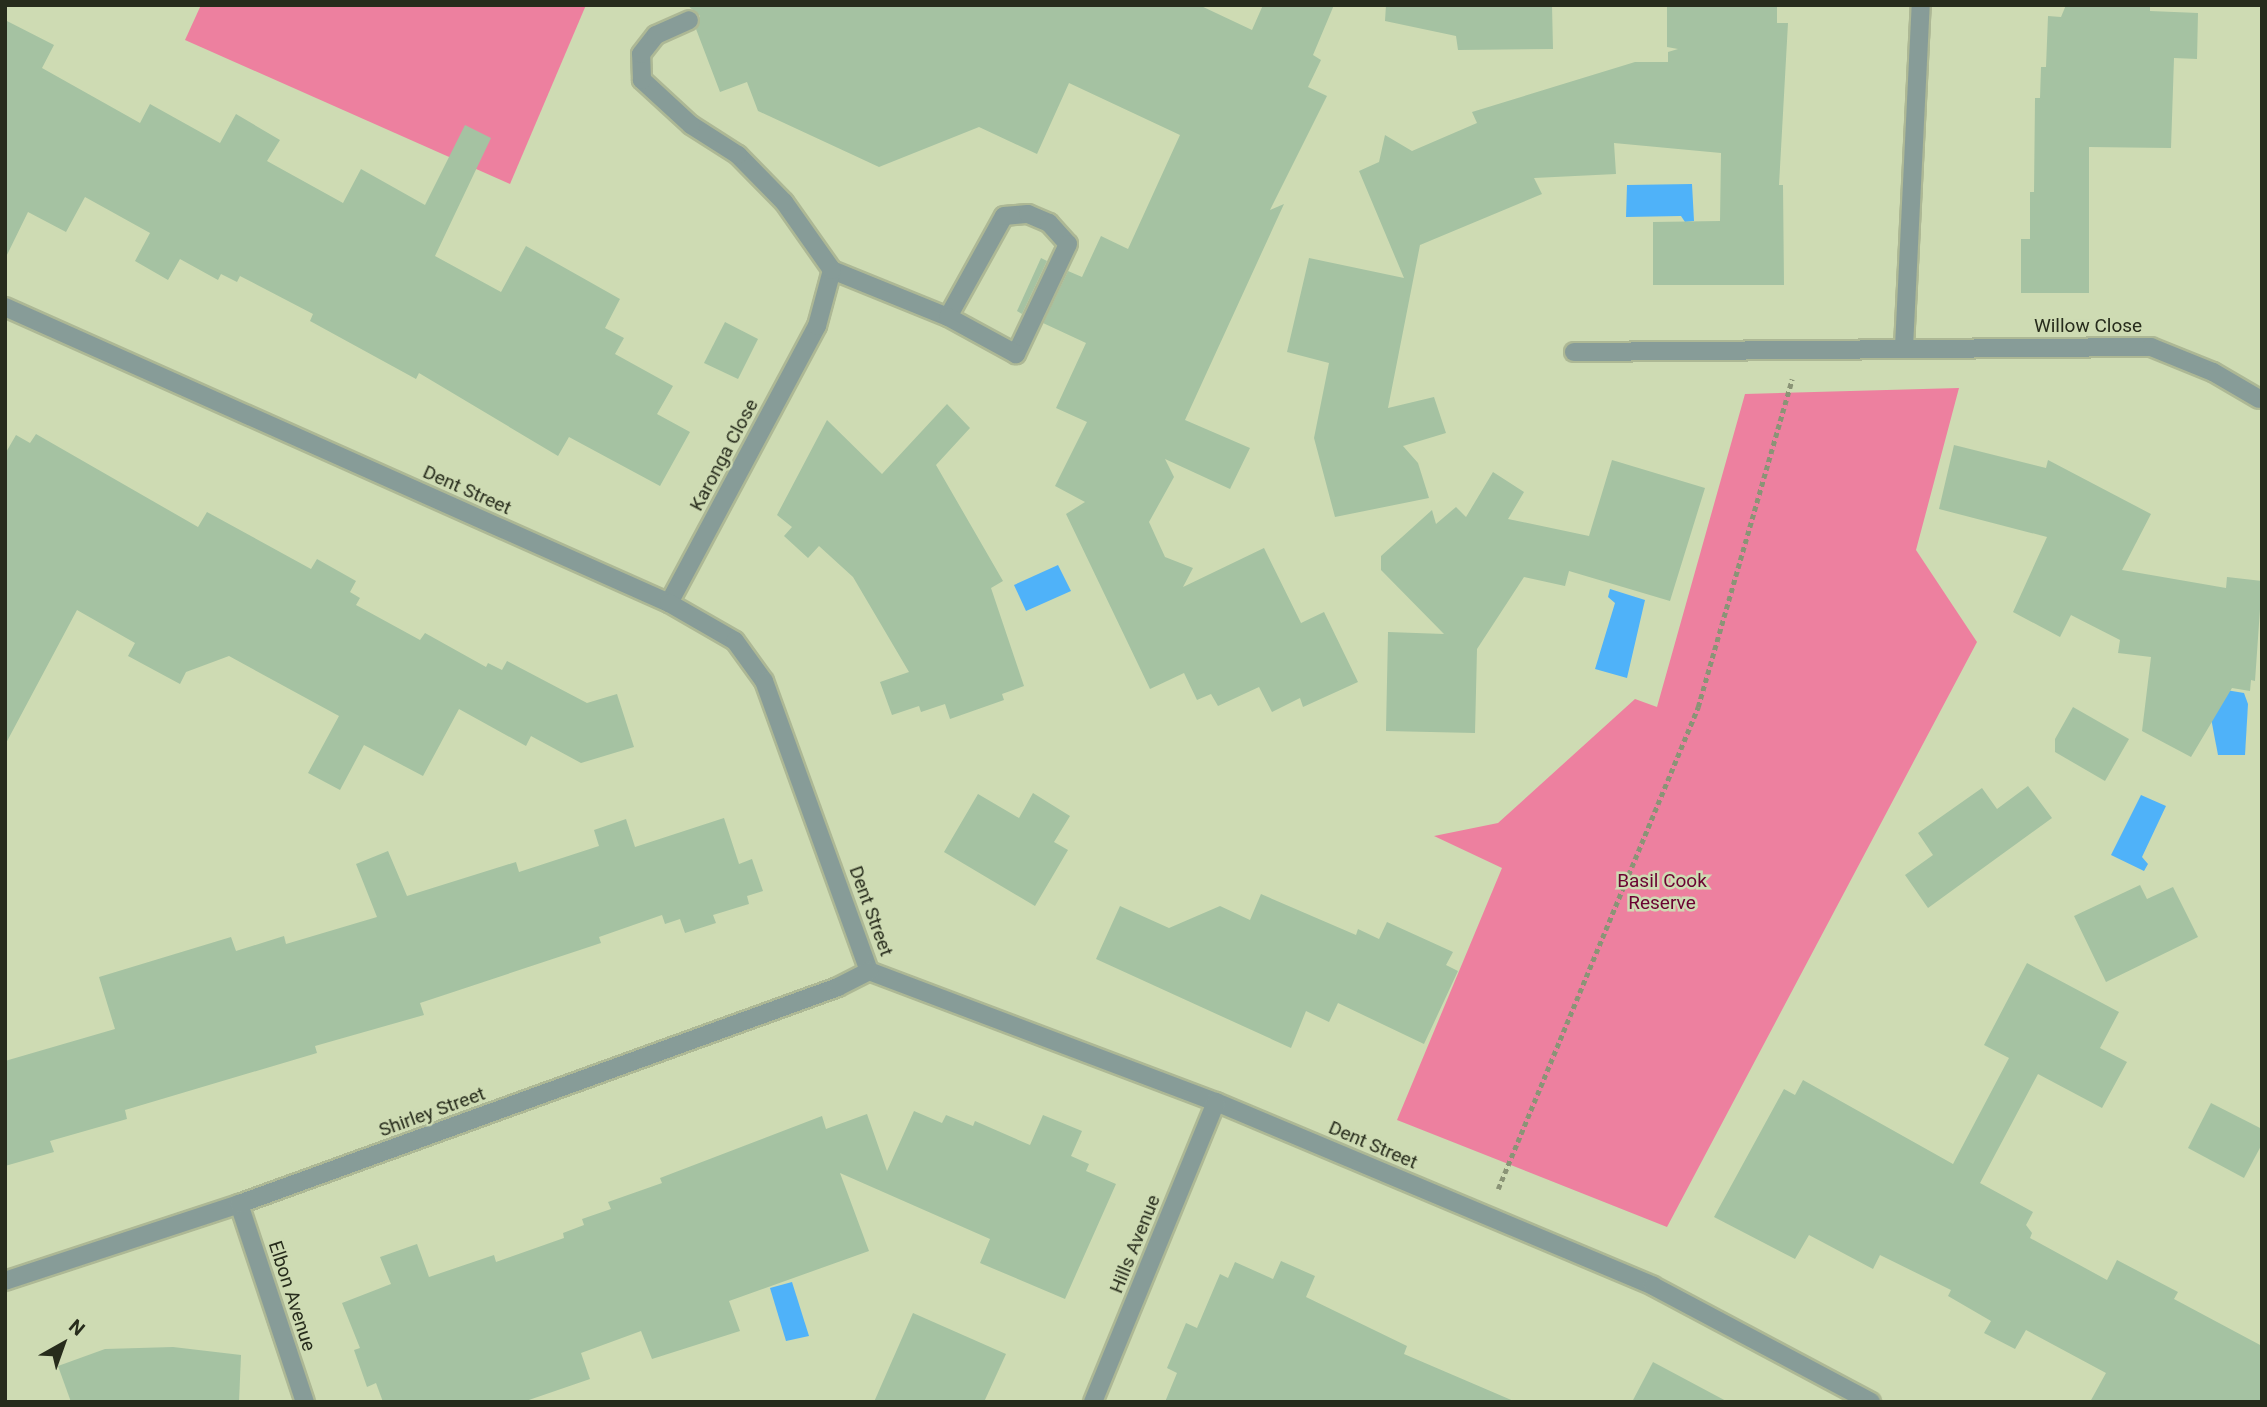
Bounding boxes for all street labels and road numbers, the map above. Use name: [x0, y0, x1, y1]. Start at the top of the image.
street label: Willow Close: [2034, 315, 2142, 337]
street label: Karonga Close: [685, 395, 763, 515]
street label: Dent Street: [419, 460, 515, 520]
street label: Dent Street: [844, 863, 898, 959]
street label: Shirley Street: [376, 1082, 488, 1142]
street label: Dent Street: [1325, 1116, 1421, 1174]
street label: Hills Avenue: [1105, 1191, 1165, 1297]
street label: Elbon Avenue: [264, 1238, 320, 1354]

